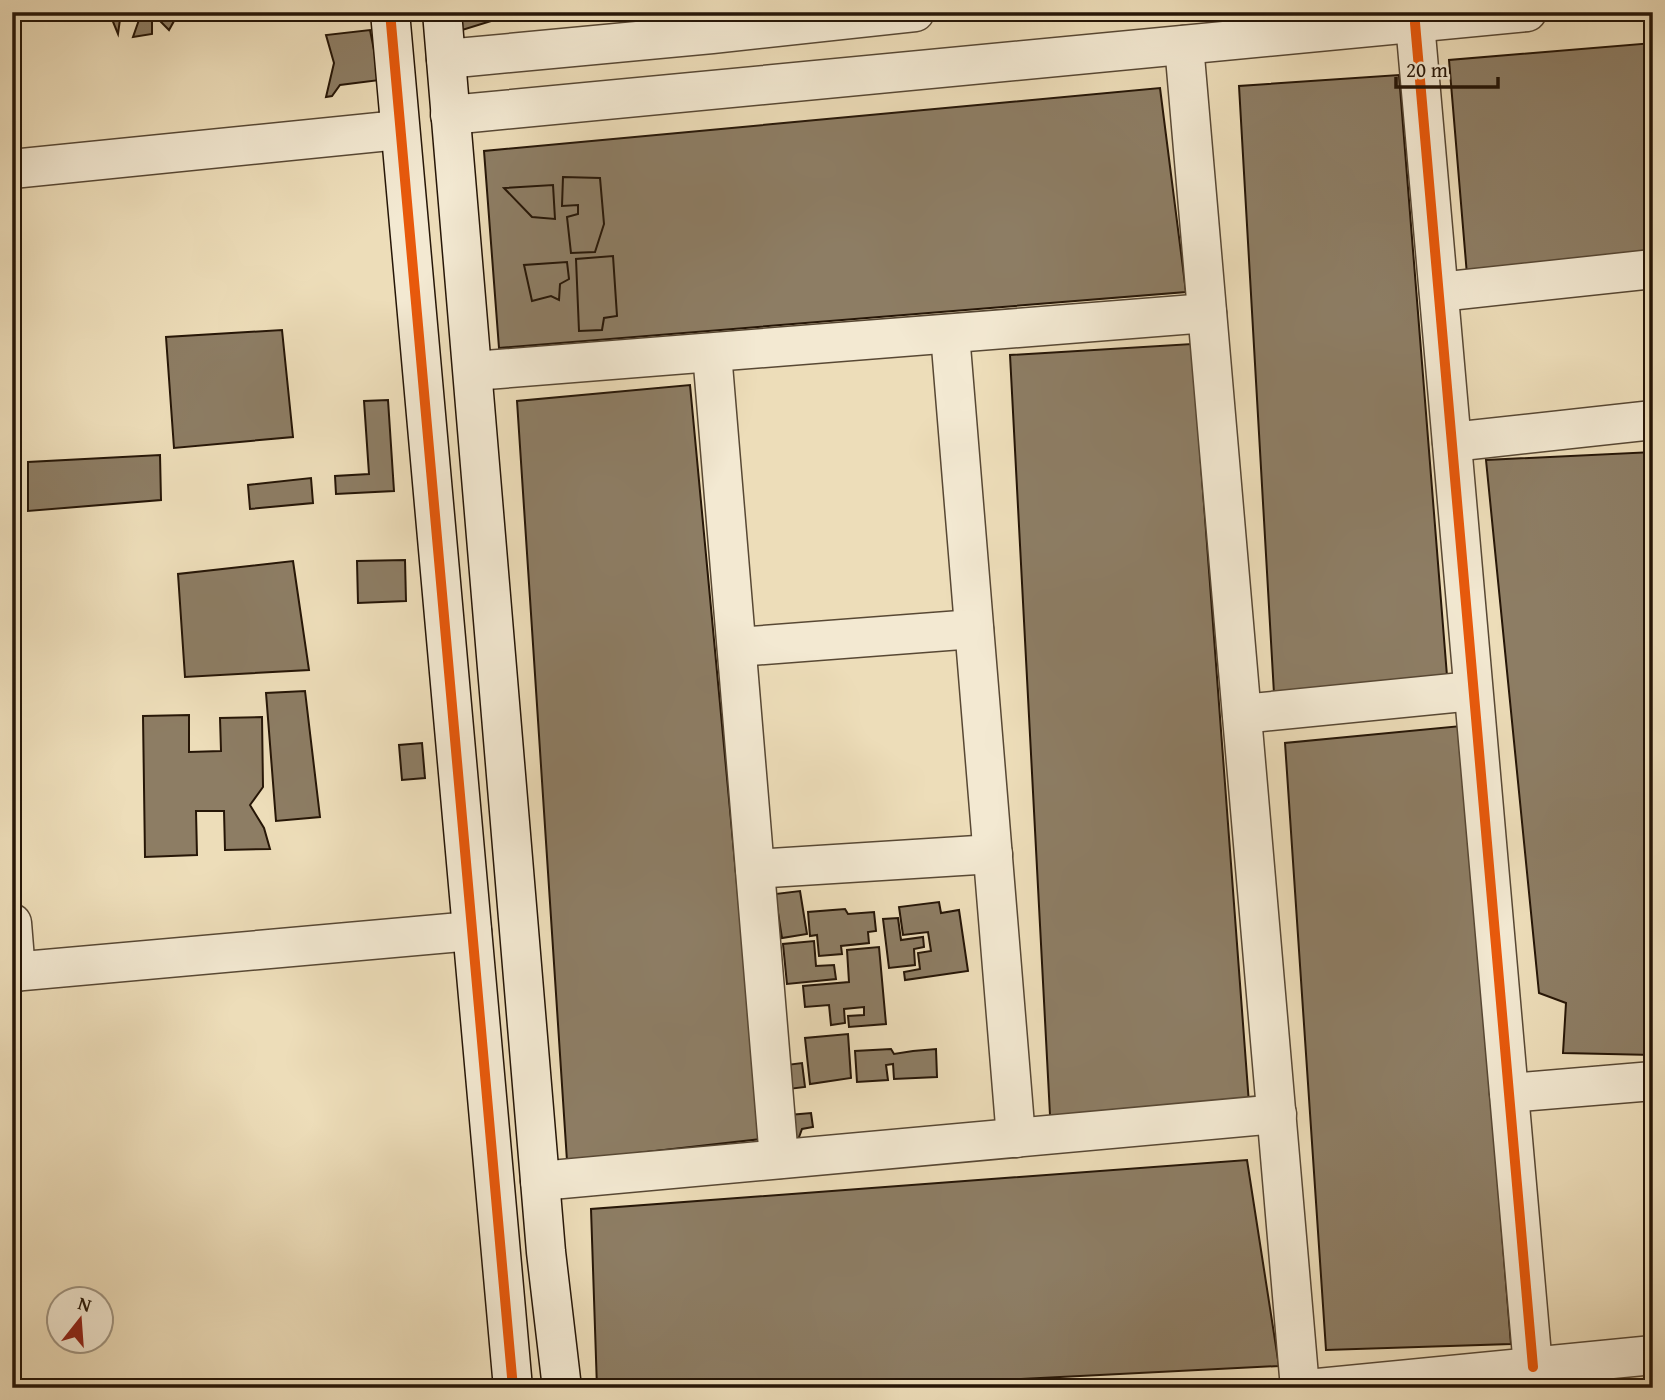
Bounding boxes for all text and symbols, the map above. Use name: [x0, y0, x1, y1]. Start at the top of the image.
scale bar: [1396, 46, 1497, 90]
text: 20 m: [1406, 54, 1448, 85]
north arrow: [46, 1284, 116, 1354]
text: N: [75, 1288, 95, 1319]

